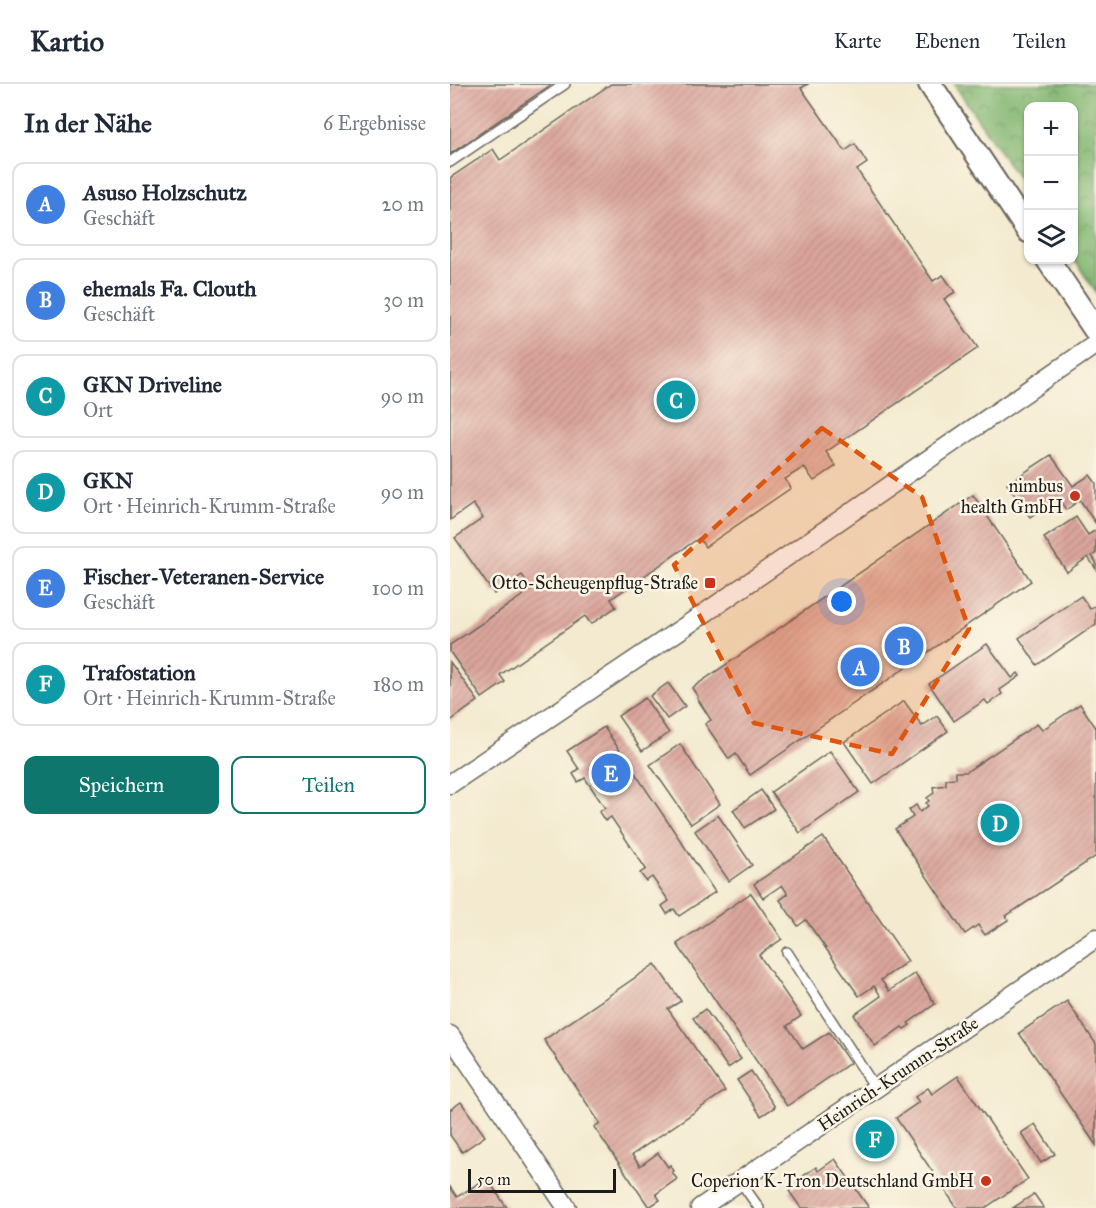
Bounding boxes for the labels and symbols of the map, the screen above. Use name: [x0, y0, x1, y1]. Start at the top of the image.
pin: C: [656, 378, 696, 422]
place label: nimbus health GmbH: [961, 475, 1063, 518]
marker: nimbus health GmbH: [1068, 489, 1082, 503]
place label: Otto-Scheugenpflug-Straße: [492, 572, 698, 595]
marker: Otto-Scheugenpflug-Straße: [703, 576, 717, 590]
your location: [827, 587, 856, 616]
pin: B: [884, 624, 924, 668]
pin: A: [840, 644, 880, 690]
pin: E: [592, 750, 630, 796]
pin: D: [980, 800, 1020, 846]
street label: Heinrich-Krumm-Straße: [814, 1012, 982, 1136]
pin: F: [856, 1116, 894, 1162]
scale bar: [468, 1166, 616, 1194]
place label: Coperion K-Tron Deutschland GmbH: [691, 1170, 974, 1192]
marker: Coperion K-Tron Deutschland GmbH: [979, 1174, 993, 1188]

